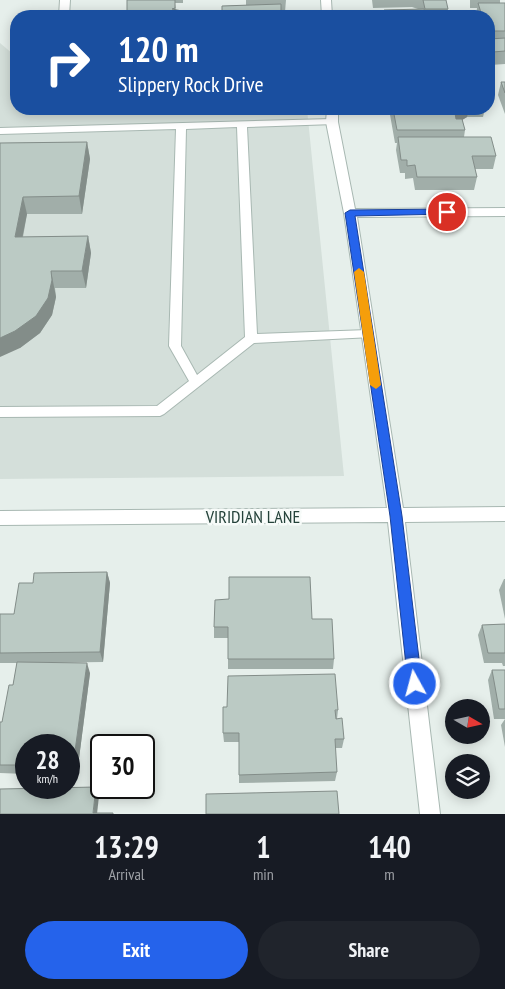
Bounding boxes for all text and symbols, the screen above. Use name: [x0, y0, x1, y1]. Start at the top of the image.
text: 120 m: [118, 26, 199, 72]
icon: right: [35, 30, 100, 95]
text: Slippery Rock Drive: [118, 70, 264, 98]
pin: [426, 191, 468, 233]
icon: arrive: [433, 198, 461, 226]
street label: VIRIDIAN LANE: [205, 505, 300, 528]
position arrow: [388, 657, 440, 709]
north arrow: [445, 699, 490, 744]
map controls: [445, 699, 490, 799]
speed limit sign: 30: [90, 734, 155, 799]
text: 28: [36, 744, 59, 776]
button: layers: [445, 754, 490, 799]
text: km/h: [37, 771, 58, 786]
text: 13:29: [94, 827, 159, 866]
text: 1: [256, 827, 271, 866]
text: 140: [368, 827, 411, 866]
text: Arrival: [108, 864, 145, 884]
text: min: [253, 864, 274, 884]
text: m: [384, 864, 395, 884]
button: Exit: [25, 921, 248, 979]
button: Share: [258, 921, 480, 979]

